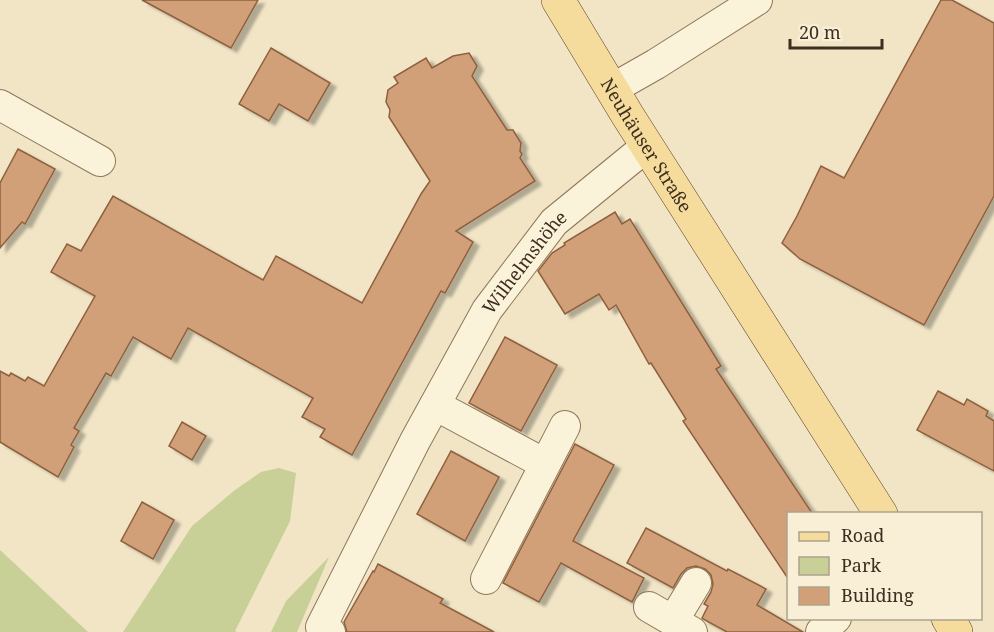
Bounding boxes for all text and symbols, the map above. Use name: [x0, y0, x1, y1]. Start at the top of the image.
scale bar: [790, 12, 882, 50]
text: 20 m: [799, 20, 841, 44]
street label: Neuhäuser Straße: [596, 73, 698, 217]
street label: Wilhelmshöhe: [476, 205, 571, 319]
legend: [787, 512, 982, 620]
text: Road: [841, 523, 884, 547]
text: Park: [841, 553, 881, 577]
text: Building: [841, 583, 914, 607]

